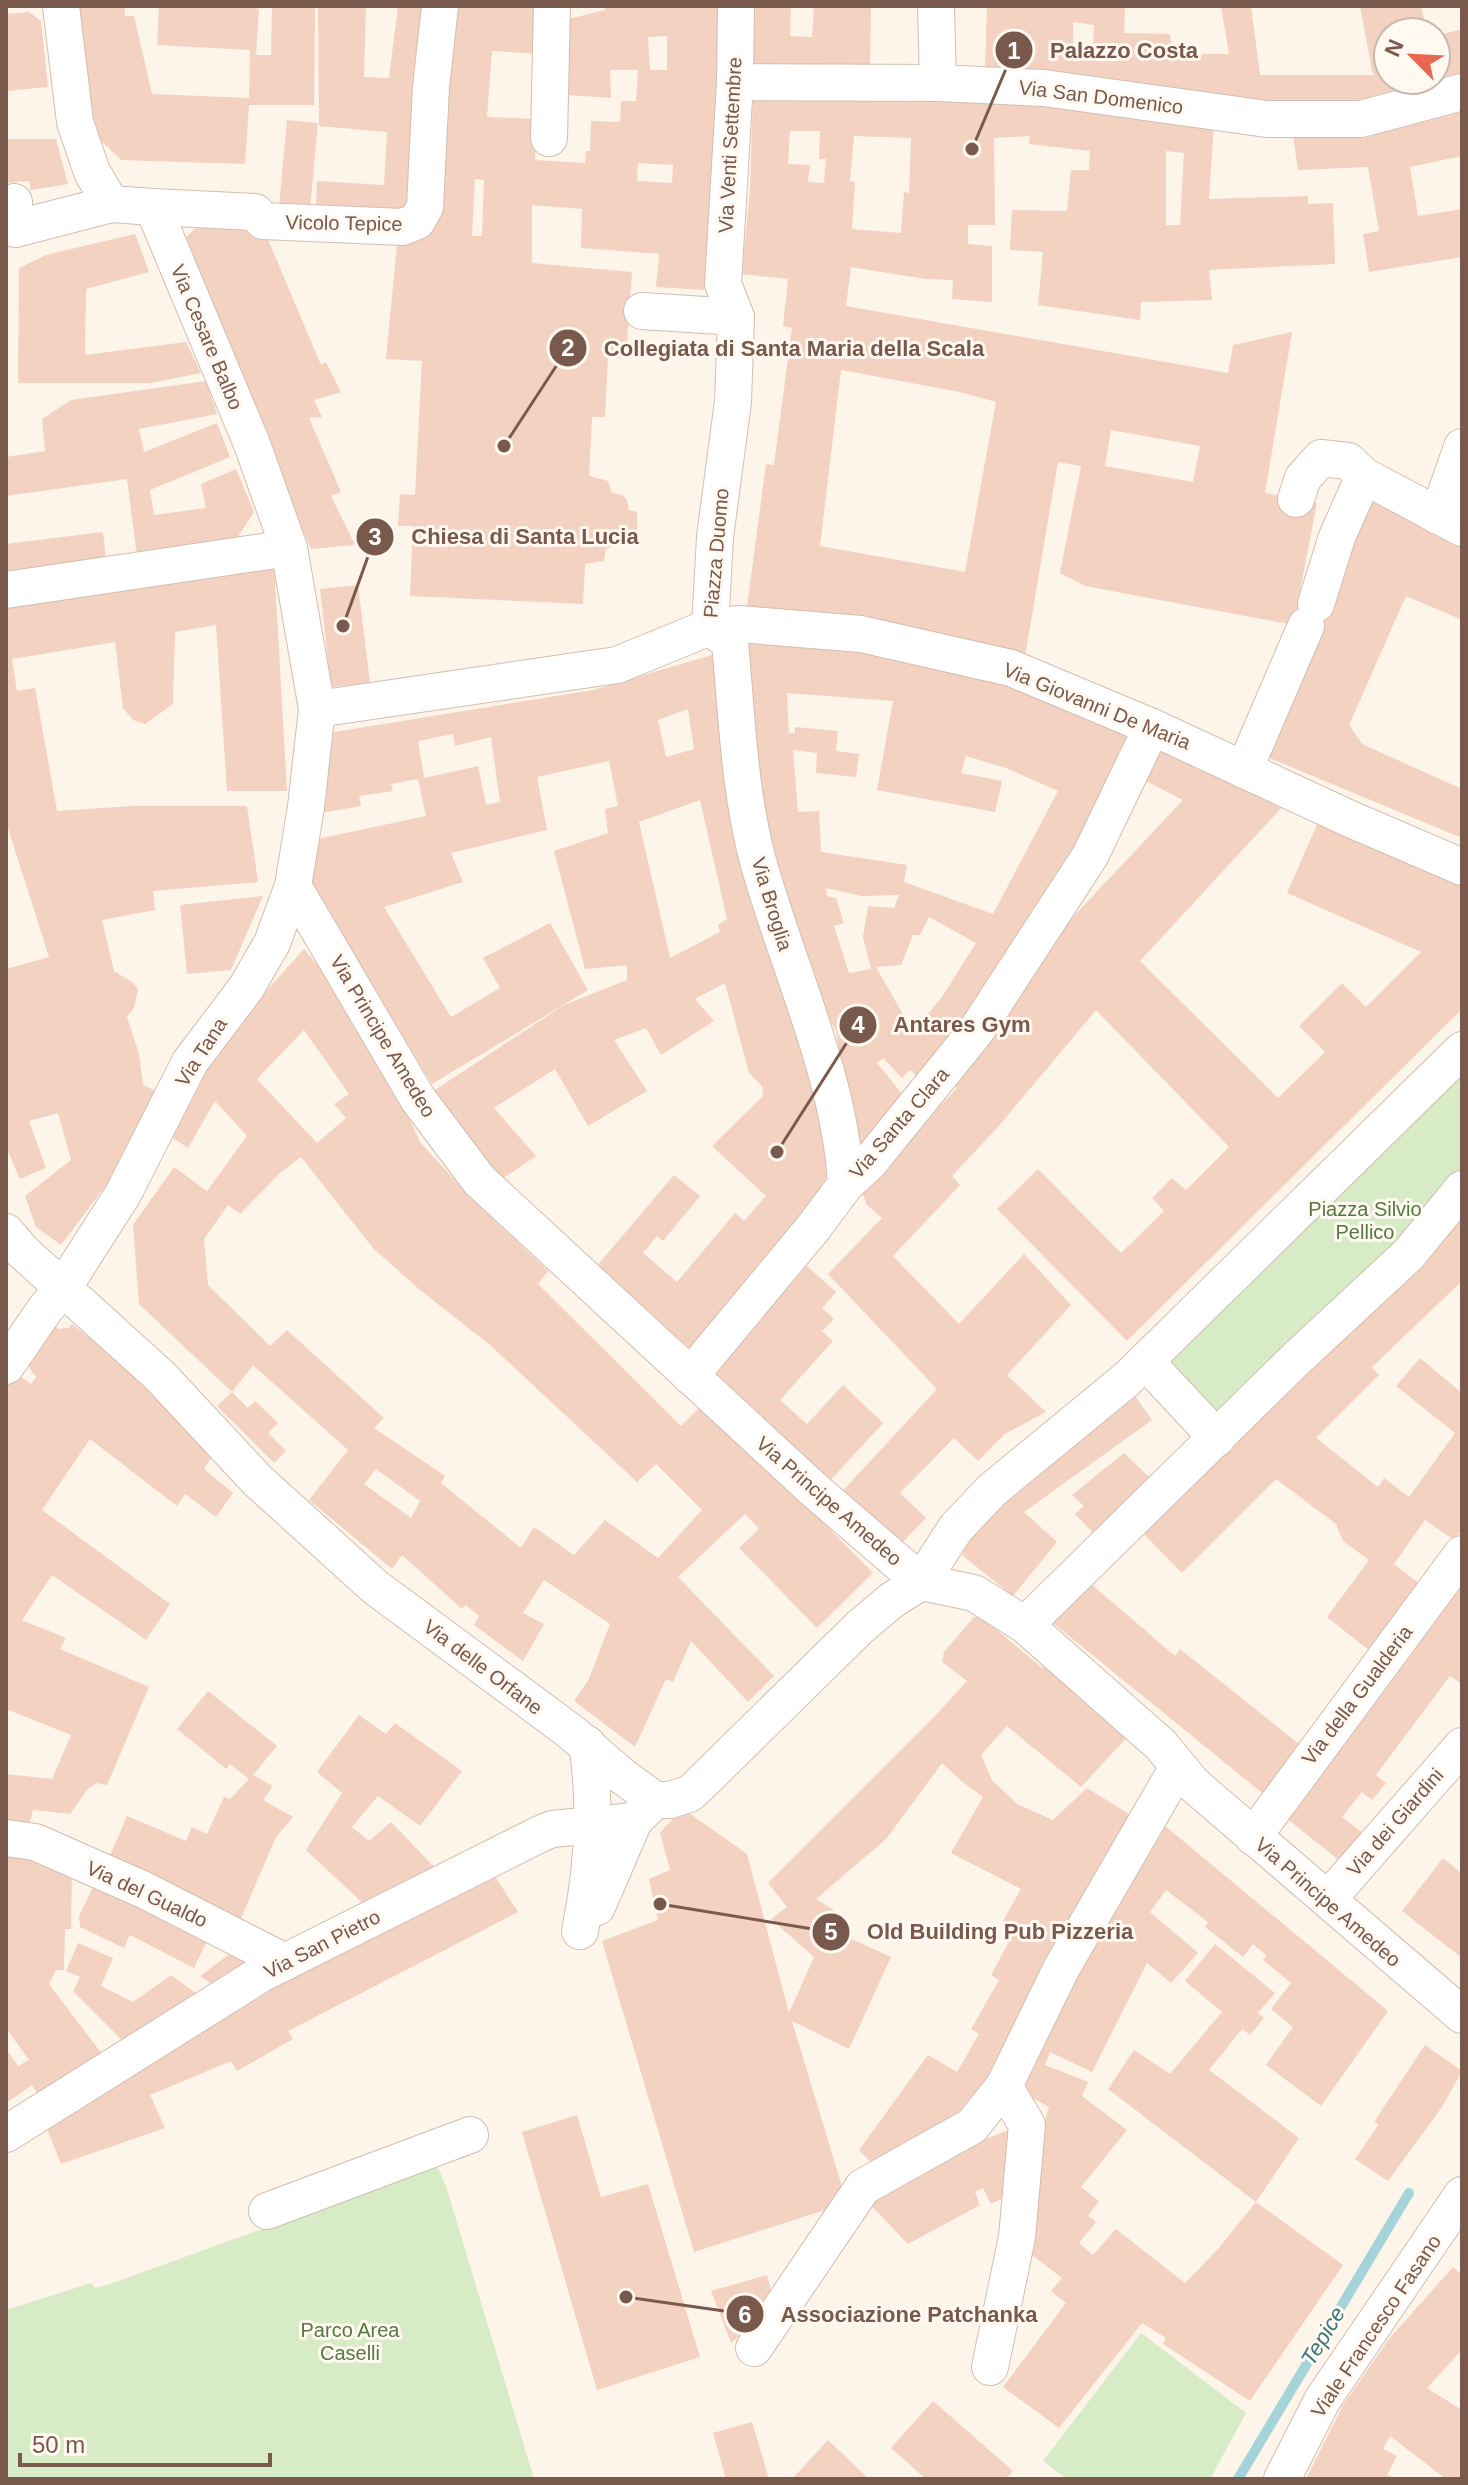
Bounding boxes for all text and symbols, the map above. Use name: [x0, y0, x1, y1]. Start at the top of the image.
north arrow: [1372, 16, 1452, 96]
callout: Palazzo Costa: [994, 27, 1213, 73]
text: N: [1380, 36, 1409, 60]
text: 1: [1007, 37, 1021, 64]
text: Palazzo Costa: [1050, 38, 1199, 63]
street label: Via Venti Settembre: [714, 56, 746, 234]
street label: Via San Domenico: [1018, 76, 1184, 118]
street label: Vicolo Tepice: [285, 211, 403, 235]
street label: Via Cesare Balbo: [167, 261, 247, 413]
callout: Collegiata di Santa Maria della Scala: [548, 325, 1000, 371]
text: 2: [561, 334, 575, 361]
text: Collegiata di Santa Maria della Scala: [604, 336, 985, 361]
street label: Piazza Duomo: [699, 487, 733, 619]
callout: Chiesa di Santa Lucia: [355, 514, 655, 560]
text: 3: [368, 523, 382, 550]
text: Chiesa di Santa Lucia: [411, 524, 639, 549]
street label: Via Giovanni De Maria: [1000, 658, 1195, 754]
street label: Via Broglia: [747, 855, 797, 954]
street label: Via Principe Amedeo: [326, 951, 440, 1121]
callout: Antares Gym: [838, 1002, 1047, 1048]
text: 4: [851, 1011, 865, 1038]
text: Antares Gym: [894, 1012, 1030, 1037]
street label: Via Tana: [171, 1013, 232, 1090]
street label: Via Santa Clara: [845, 1062, 954, 1183]
park label: Piazza Silvio Pellico: [1308, 1198, 1422, 1243]
street label: Via Principe Amedeo: [752, 1432, 906, 1570]
street label: Via delle Orfane: [419, 1615, 547, 1719]
street label: Via della Gualderia: [1297, 1620, 1417, 1769]
street label: Via dei Giardini: [1342, 1764, 1448, 1880]
street label: Via Principe Amedeo: [1251, 1833, 1405, 1971]
street label: Via del Gualdo: [83, 1856, 211, 1932]
street label: Via San Pietro: [260, 1905, 384, 1983]
callout: Old Building Pub Pizzeria: [811, 1909, 1150, 1955]
text: 5: [824, 1918, 838, 1945]
text: Old Building Pub Pizzeria: [867, 1919, 1134, 1944]
street label: Viale Francesco Fasano: [1307, 2231, 1445, 2421]
callout: Associazione Patchanka: [725, 2291, 1054, 2337]
text: 6: [738, 2301, 752, 2328]
text: Associazione Patchanka: [781, 2302, 1038, 2327]
water label: Tepice: [1296, 2302, 1350, 2370]
park label: Parco Area Caselli: [301, 2319, 400, 2364]
scale bar: [20, 2417, 270, 2467]
text: 50 m: [32, 2431, 85, 2458]

